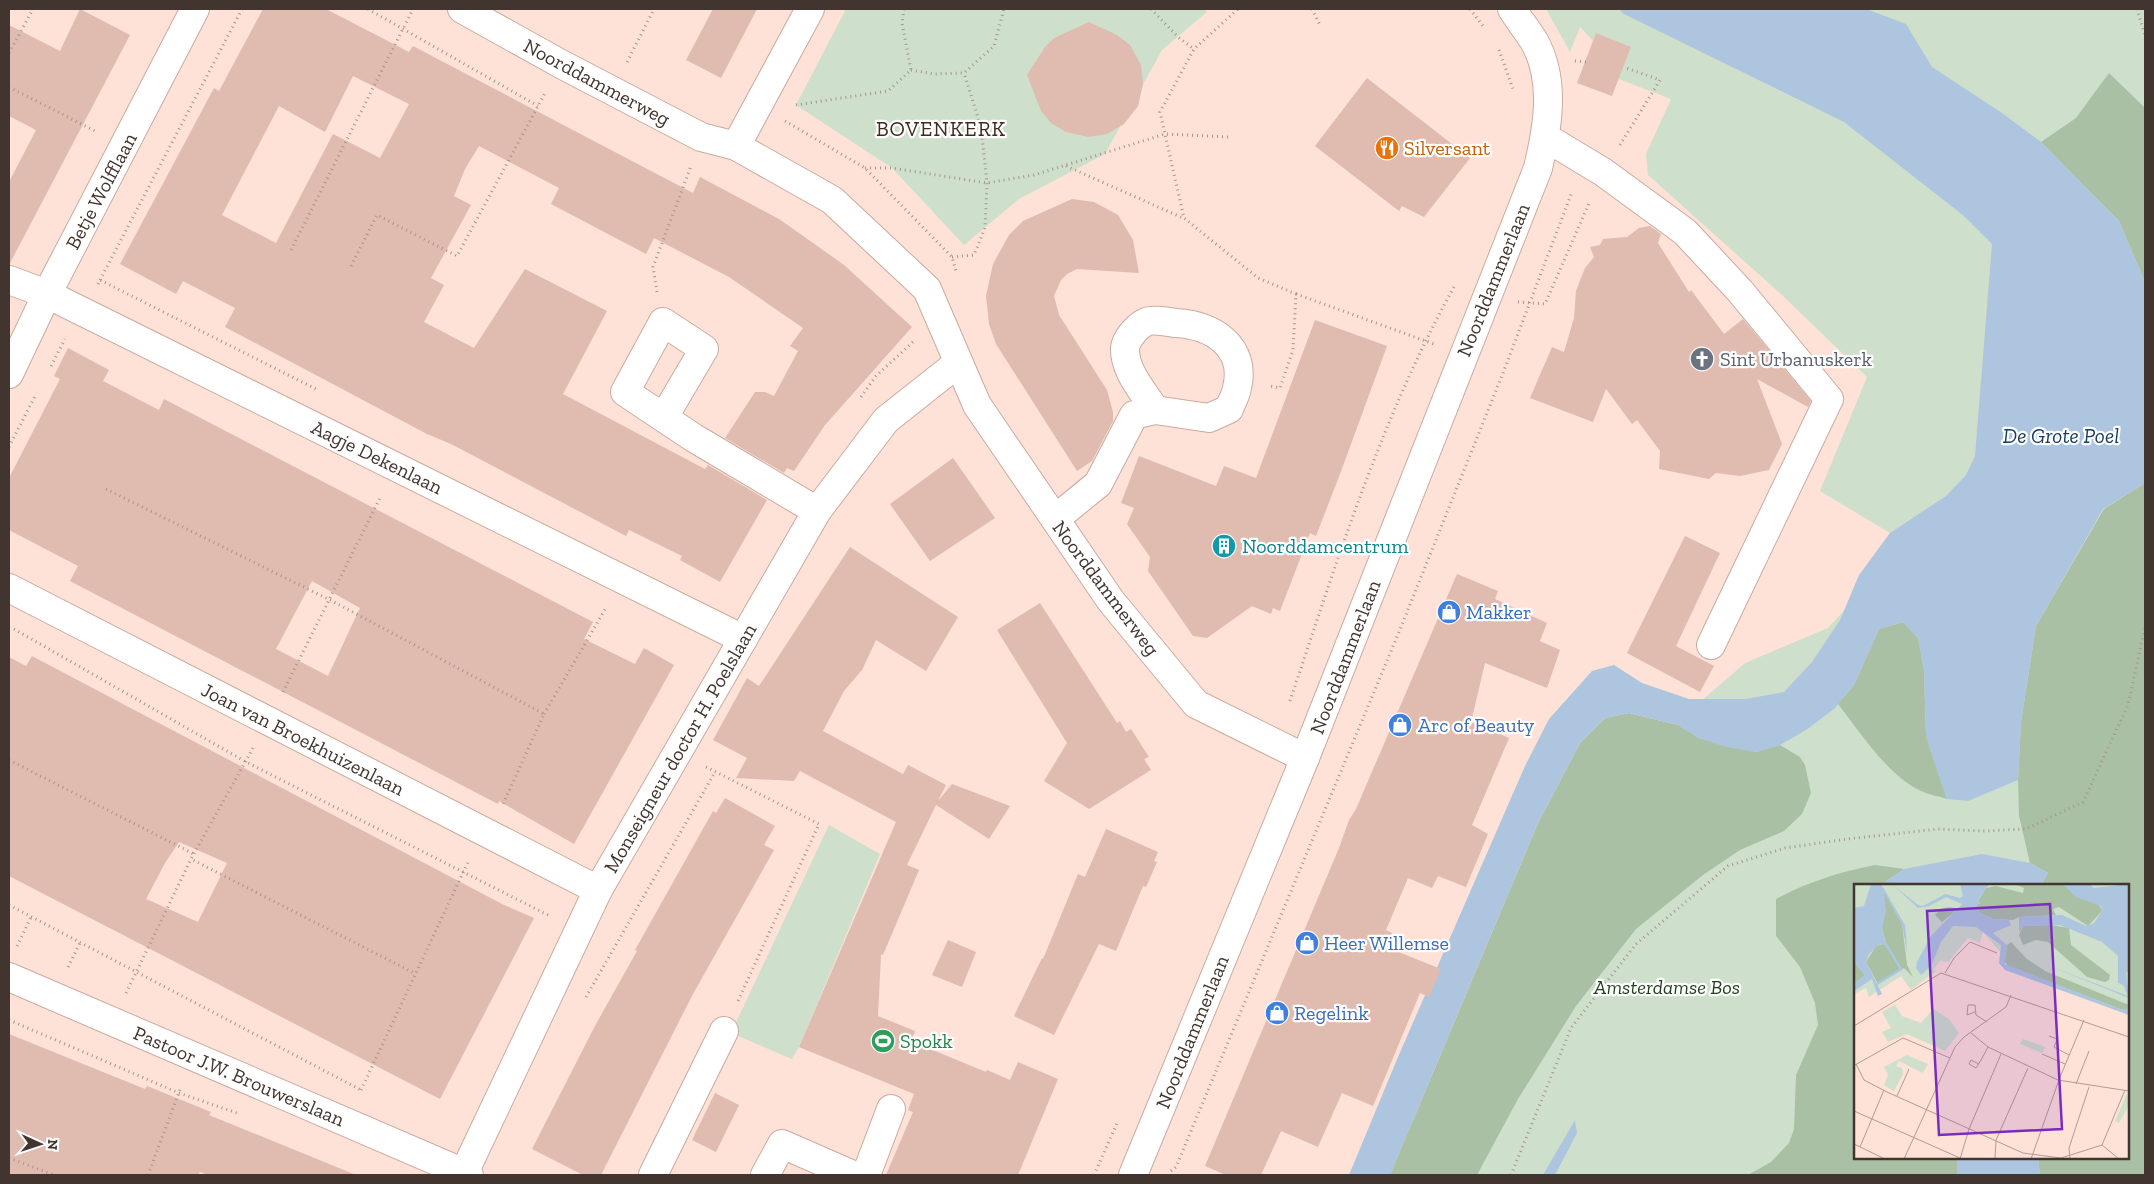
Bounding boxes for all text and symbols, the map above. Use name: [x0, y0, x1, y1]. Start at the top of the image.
street label: Noorddammerweg: [520, 33, 674, 131]
district label: BOVENKERK: [876, 116, 1006, 141]
street label: Betje Wolfflaan: [60, 128, 142, 253]
restaurant icon: Silversant: [1374, 135, 1400, 161]
place label: Silversant: [1404, 136, 1491, 160]
street label: Noorddammerlaan: [1451, 199, 1535, 360]
church icon: Sint Urbanuskerk: [1689, 346, 1715, 372]
place label: Sint Urbanuskerk: [1720, 347, 1872, 371]
street label: Aagje Dekenlaan: [307, 415, 447, 499]
water label: De Grote Poel: [2003, 423, 2119, 448]
street label: Noorddammerweg: [1047, 516, 1165, 660]
building icon: Noorddamcentrum: [1211, 533, 1237, 559]
place label: Noorddamcentrum: [1242, 534, 1409, 558]
street label: Noorddammerlaan: [1305, 576, 1386, 737]
shop icon: Makker: [1436, 599, 1462, 625]
place label: Makker: [1466, 600, 1531, 624]
street label: Monseigneur doctor H. Poelslaan: [599, 619, 762, 877]
street label: Joan van Broekhuizenlaan: [197, 677, 409, 801]
shop icon: Arc of Beauty: [1387, 712, 1413, 738]
place label: Arc of Beauty: [1418, 713, 1535, 737]
inset map: [1854, 884, 2129, 1159]
shop icon: Heer Willemse: [1294, 930, 1320, 956]
place label: Heer Willemse: [1324, 931, 1449, 955]
street label: Noorddammerlaan: [1150, 951, 1234, 1112]
park label: Amsterdamse Bos: [1593, 975, 1740, 999]
shop icon: Regelink: [1264, 1000, 1290, 1026]
place label: Regelink: [1294, 1001, 1369, 1025]
street label: Pastoor J.W. Brouwerslaan: [130, 1021, 349, 1132]
sports icon: Spokk: [870, 1028, 896, 1054]
place label: Spokk: [900, 1029, 953, 1053]
north arrow: [15, 1119, 65, 1169]
text: N: [44, 1139, 61, 1151]

